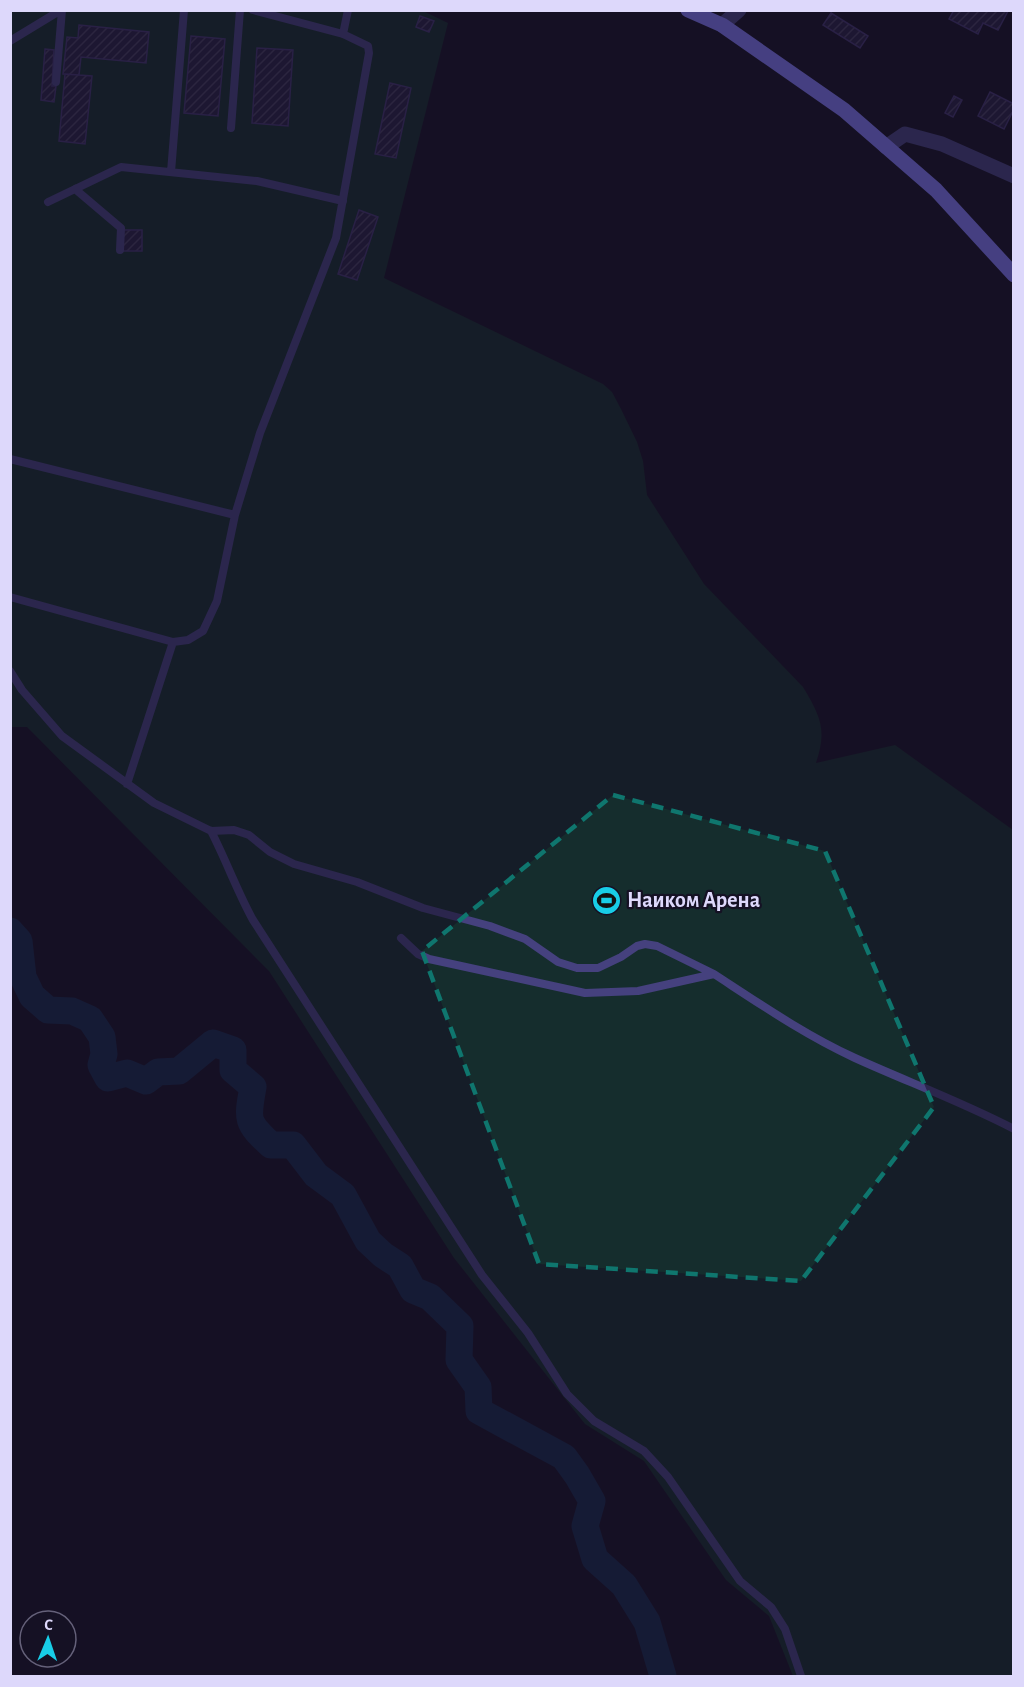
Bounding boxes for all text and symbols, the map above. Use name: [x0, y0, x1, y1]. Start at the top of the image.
sports icon: Наиком Арена: [590, 884, 622, 916]
place label: Наиком Арена: [627, 889, 760, 911]
north arrow: [18, 1609, 78, 1669]
text: С: [44, 1617, 53, 1633]

